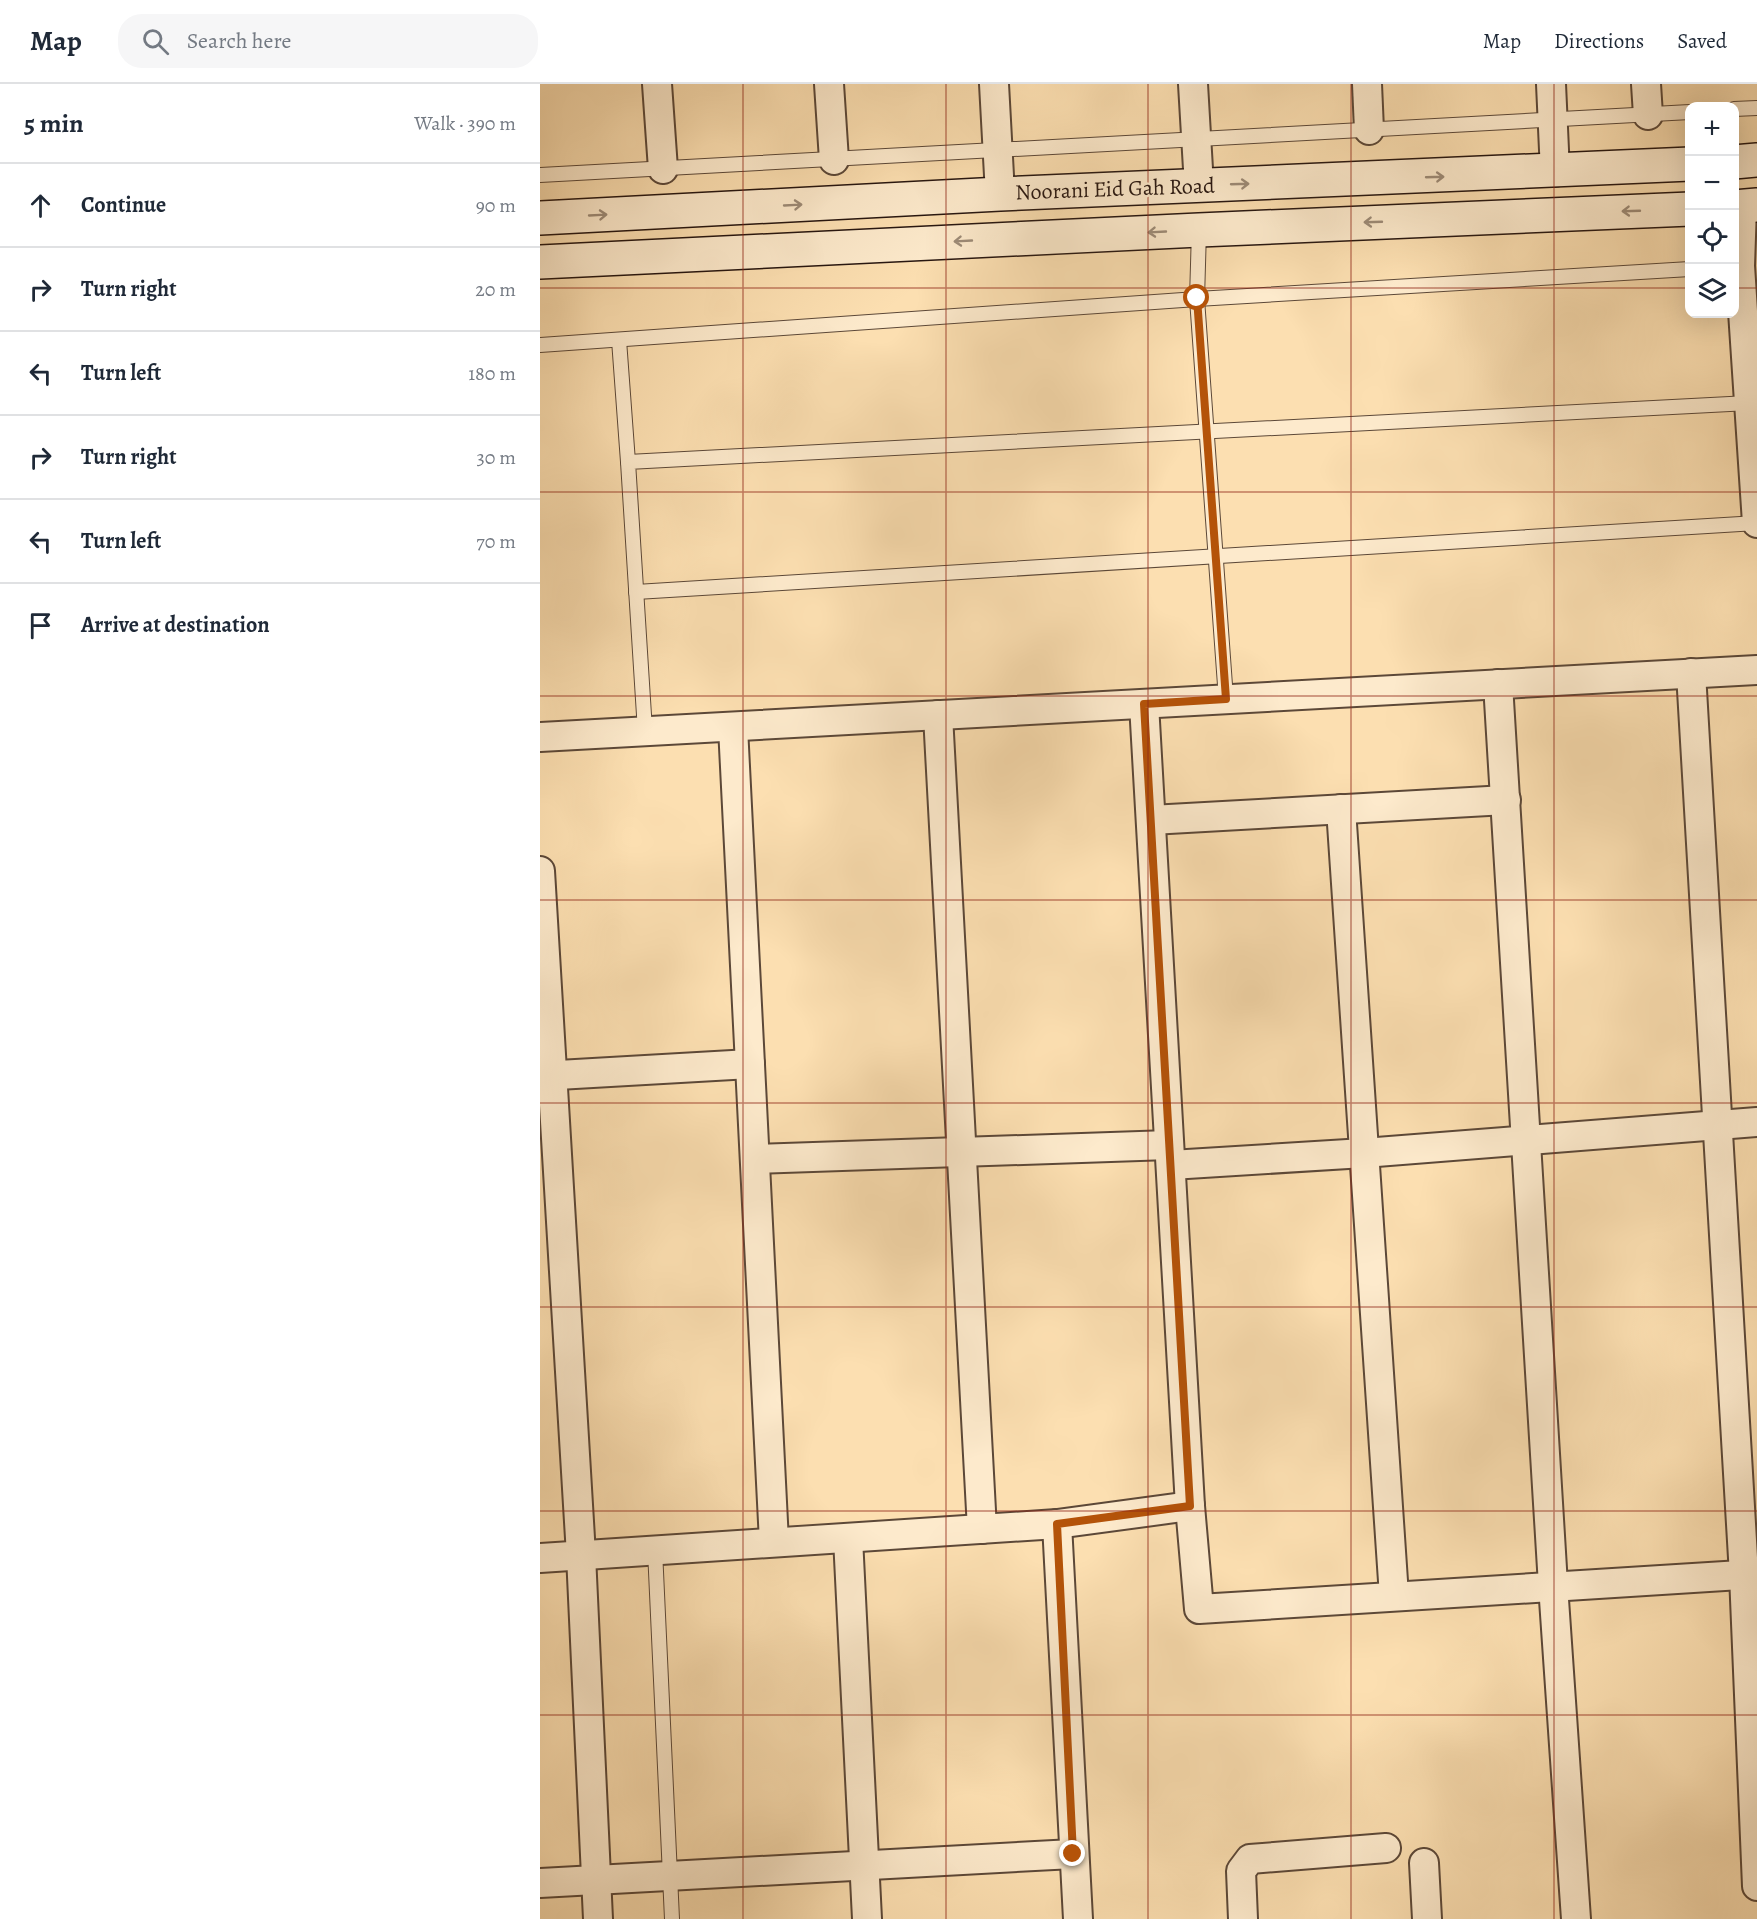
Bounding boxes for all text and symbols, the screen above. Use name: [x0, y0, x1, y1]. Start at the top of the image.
search box: [118, 14, 538, 68]
text: Map: [30, 22, 82, 60]
icon: search: [139, 25, 172, 58]
text: Search here: [187, 26, 291, 56]
text: Map: [1483, 27, 1521, 55]
text: Directions: [1554, 27, 1644, 55]
text: Saved: [1677, 27, 1727, 55]
map controls: [1685, 102, 1739, 318]
button: +: [1685, 102, 1739, 156]
text: 5 min: [24, 106, 84, 141]
text: Walk · 390 m: [414, 110, 516, 137]
button: −: [1685, 156, 1739, 210]
street label: Noorani Eid Gah Road: [1015, 171, 1215, 207]
one-way arrow: [1424, 171, 1444, 182]
one-way arrow: [1229, 178, 1249, 190]
icon: ahead: [24, 189, 57, 222]
text: Continue: [81, 190, 166, 220]
text: 90 m: [476, 192, 516, 219]
one-way arrow: [783, 199, 803, 210]
one-way arrow: [1622, 206, 1642, 217]
one-way arrow: [588, 209, 608, 220]
button: locate: [1685, 210, 1739, 264]
one-way arrow: [1364, 217, 1384, 228]
one-way arrow: [1148, 226, 1168, 237]
one-way arrow: [953, 236, 973, 247]
button: layers: [1685, 264, 1739, 318]
icon: right: [24, 273, 57, 306]
text: Turn right: [81, 274, 177, 304]
text: 20 m: [475, 276, 516, 303]
route start: [1183, 284, 1209, 310]
icon: left: [24, 357, 57, 390]
text: Turn left: [81, 358, 161, 388]
text: 180 m: [468, 360, 516, 387]
icon: right: [24, 441, 57, 474]
text: Turn right: [81, 442, 177, 472]
text: 30 m: [476, 444, 516, 471]
icon: left: [24, 525, 57, 558]
text: Turn left: [81, 526, 161, 556]
text: 70 m: [476, 528, 516, 555]
icon: arrive: [24, 609, 57, 642]
text: Arrive at destination: [81, 610, 270, 640]
route end: [1059, 1840, 1085, 1866]

